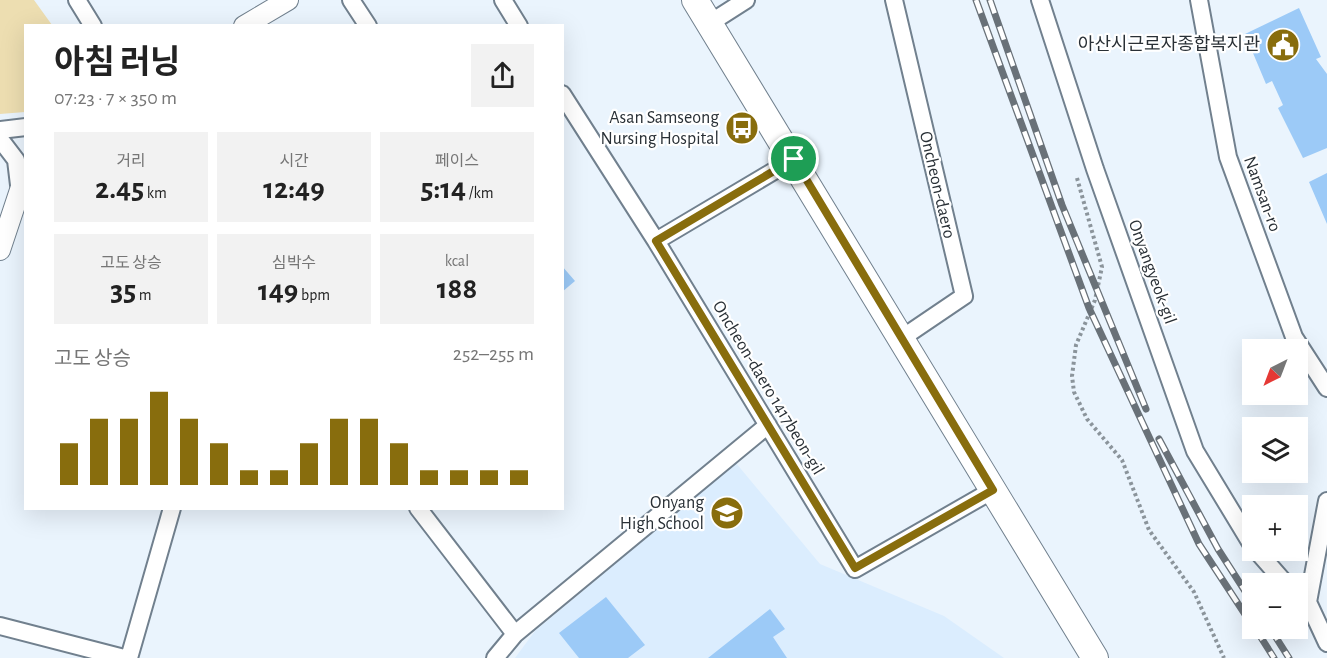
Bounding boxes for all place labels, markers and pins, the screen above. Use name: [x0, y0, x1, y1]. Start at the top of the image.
public building icon: 아산시근로자종합복지관: [1265, 27, 1301, 63]
place label: 아산시근로자종합복지관: [1078, 34, 1260, 54]
place label: Asan Samseong Nursing Hospital: [601, 109, 719, 148]
bus stop icon: Asan Samseong Nursing Hospital: [724, 110, 760, 146]
pin: [768, 133, 819, 184]
place label: Onyang High School: [620, 494, 704, 533]
school or university icon: Onyang High School: [709, 495, 745, 531]

